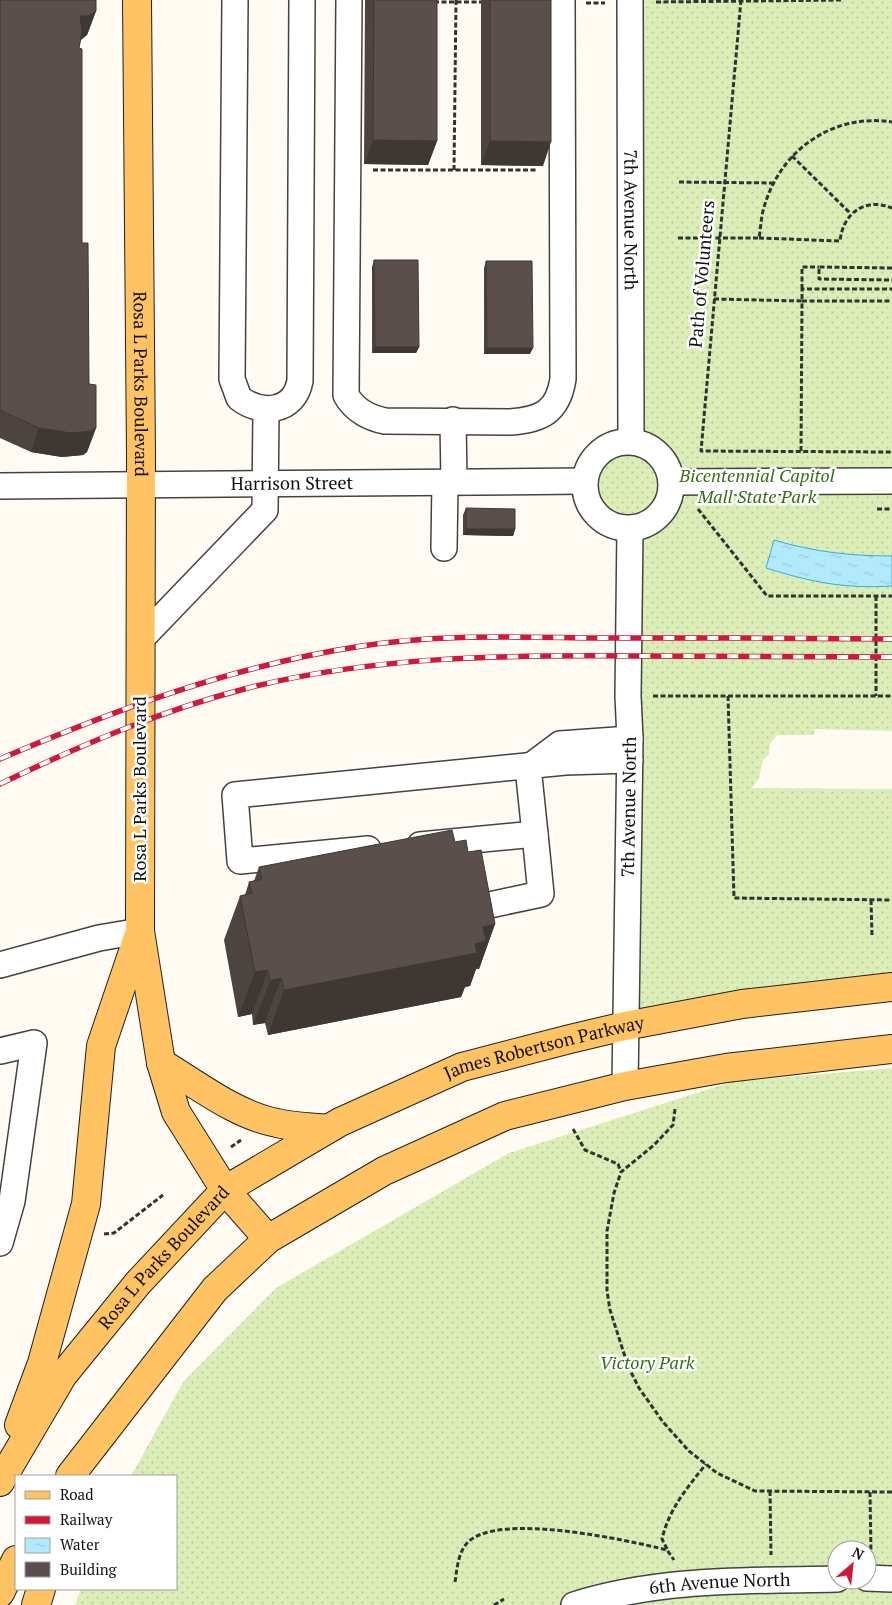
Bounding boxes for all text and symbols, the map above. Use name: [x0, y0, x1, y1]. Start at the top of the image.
street label: 7th Avenue North: [619, 150, 644, 291]
street label: Path of Volunteers: [683, 199, 719, 349]
street label: Rosa L Parks Boulevard: [129, 291, 154, 477]
park label: Bicentennial Capitol Mall State Park: [678, 463, 835, 508]
street label: Harrison Street: [231, 470, 354, 495]
street label: Rosa L Parks Boulevard: [127, 696, 151, 882]
street label: 7th Avenue North: [615, 736, 641, 878]
street label: James Robertson Parkway: [440, 1010, 647, 1085]
street label: Rosa L Parks Boulevard: [92, 1180, 234, 1334]
park label: Victory Park: [599, 1350, 695, 1374]
legend: [15, 1475, 178, 1590]
text: Road: [60, 1484, 93, 1504]
text: Railway: [60, 1509, 113, 1529]
text: Water: [60, 1534, 100, 1554]
north arrow: [827, 1540, 877, 1590]
text: N: [849, 1542, 868, 1564]
text: Building: [60, 1559, 118, 1579]
street label: 6th Avenue North: [648, 1567, 791, 1599]

